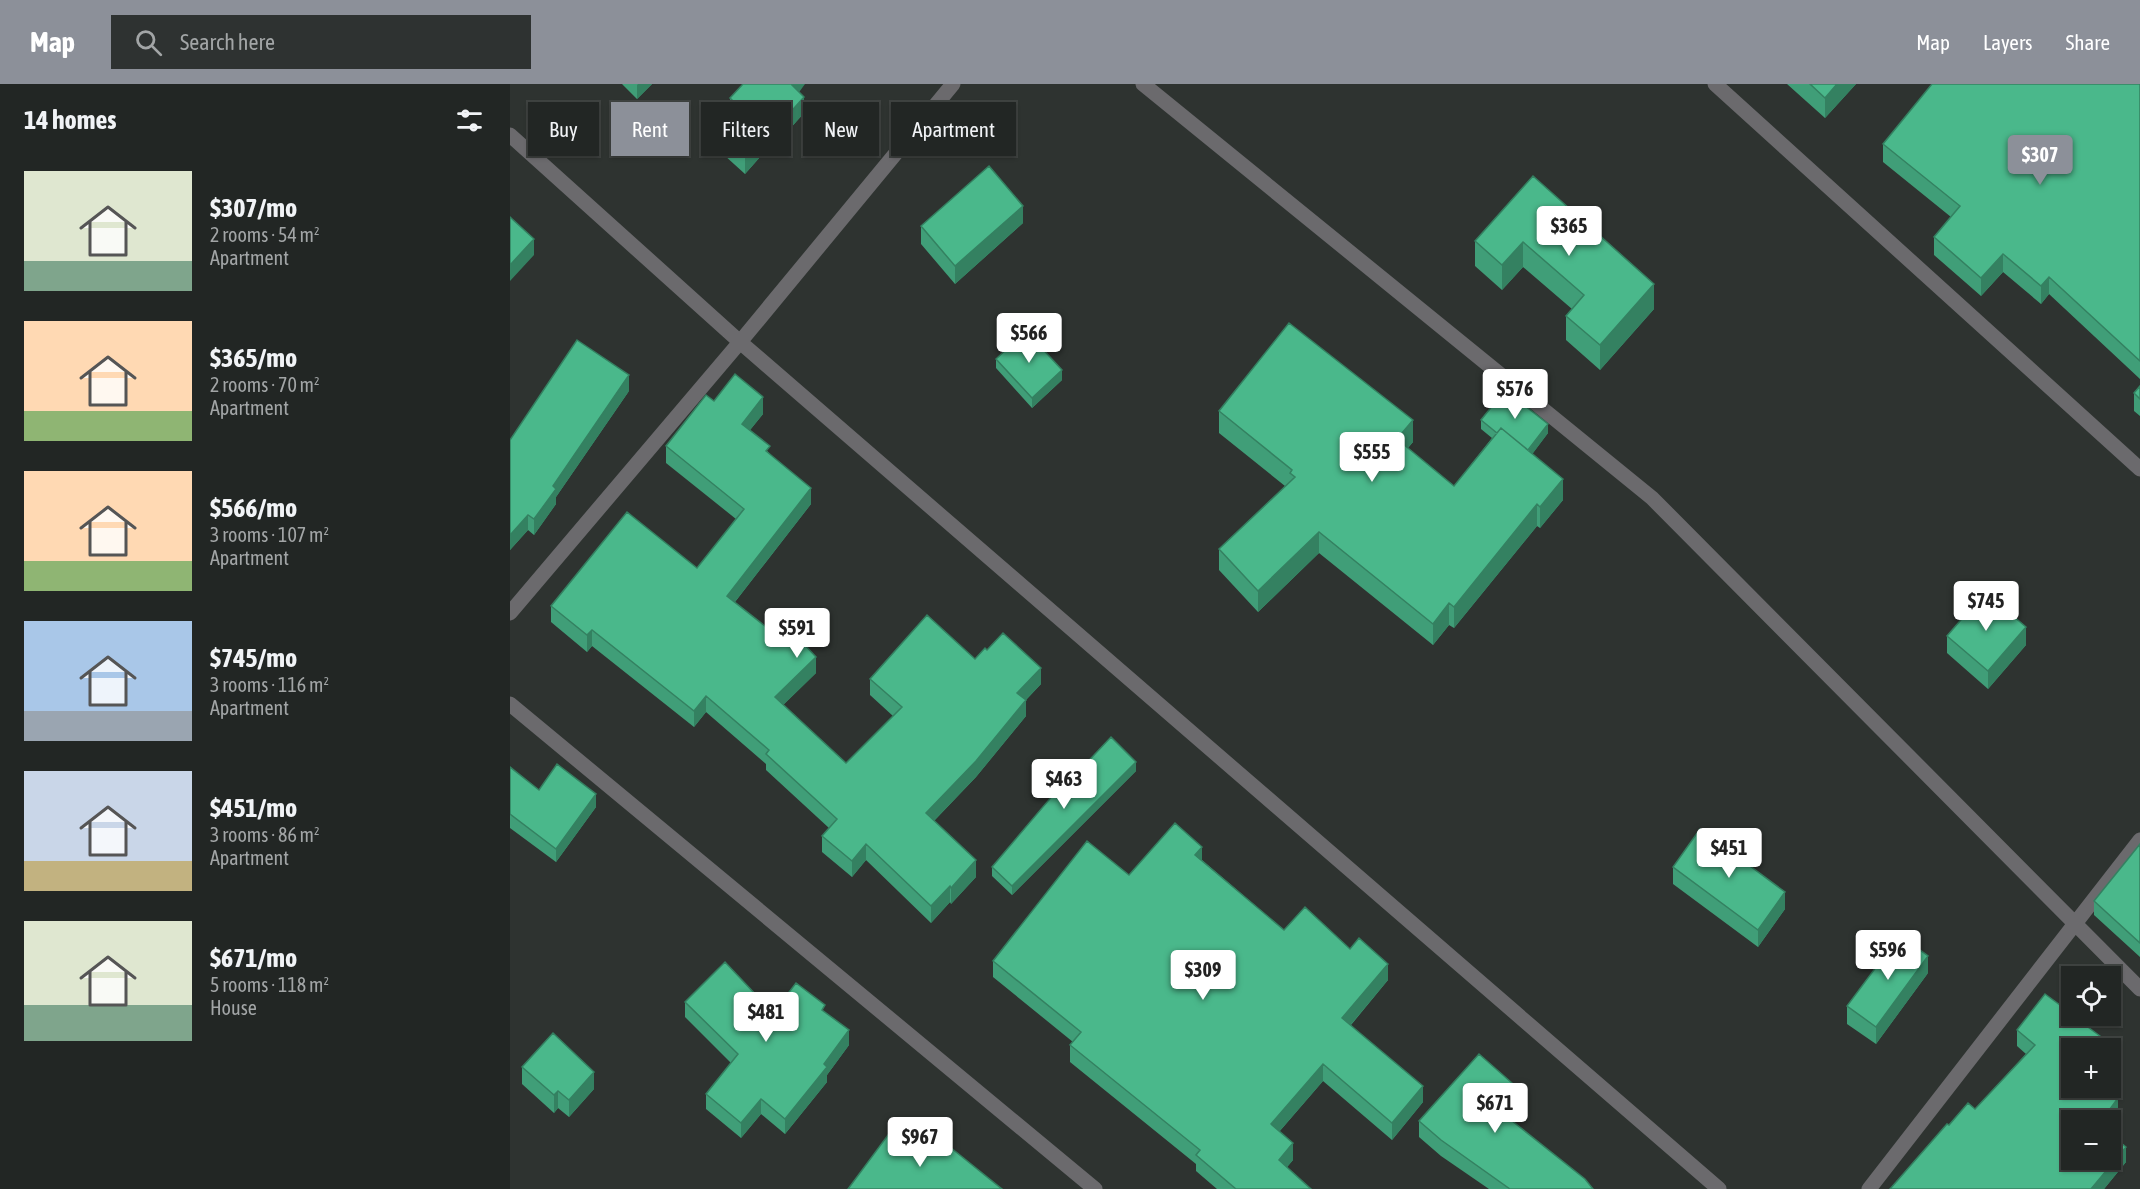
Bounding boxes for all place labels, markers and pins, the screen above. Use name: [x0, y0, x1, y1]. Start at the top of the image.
pin: $307: [2004, 135, 2076, 186]
pin: $365: [1533, 206, 1605, 257]
pin: $566: [993, 313, 1065, 364]
pin: $576: [1479, 369, 1551, 420]
pin: $555: [1336, 432, 1408, 483]
pin: $745: [1950, 581, 2022, 632]
pin: $591: [761, 608, 833, 659]
pin: $463: [1028, 759, 1100, 810]
pin: $451: [1693, 828, 1765, 879]
pin: $596: [1852, 930, 1924, 981]
pin: $309: [1167, 950, 1239, 1001]
pin: $481: [730, 992, 802, 1043]
pin: $671: [1459, 1083, 1531, 1134]
pin: $967: [884, 1117, 956, 1168]

